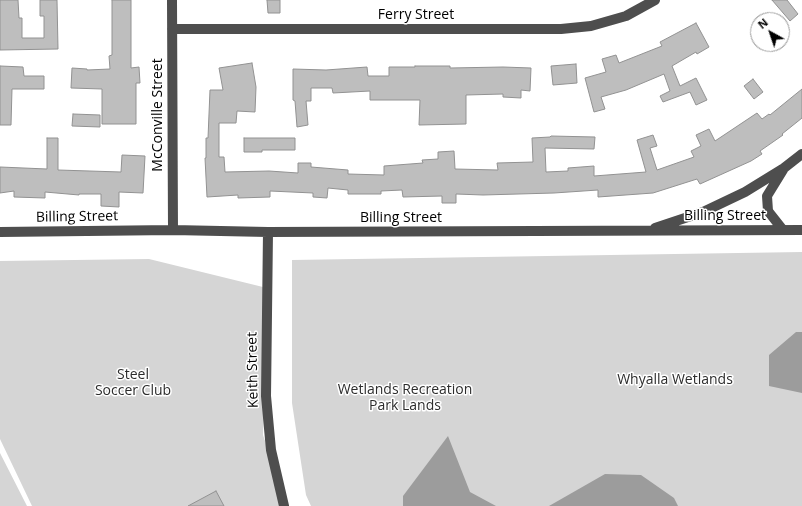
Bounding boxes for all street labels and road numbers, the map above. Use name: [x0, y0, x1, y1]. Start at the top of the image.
street label: Ferry Street: [378, 7, 454, 23]
street label: McConville Street: [150, 58, 166, 172]
street label: Billing Street: [36, 208, 118, 226]
street label: Billing Street: [684, 208, 766, 224]
street label: Billing Street: [360, 210, 442, 226]
street label: Keith Street: [244, 332, 262, 408]

